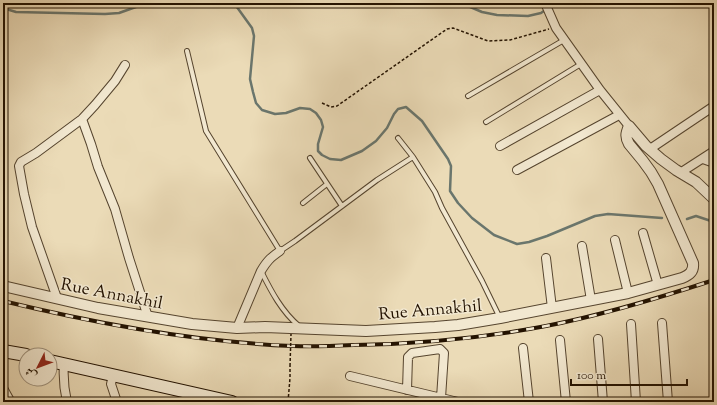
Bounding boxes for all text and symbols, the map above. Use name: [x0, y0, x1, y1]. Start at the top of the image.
street label: Rue Annakhil: [58, 273, 165, 317]
street label: Rue Annakhil: [378, 295, 483, 327]
north arrow: [18, 347, 58, 387]
scale bar: [571, 361, 687, 387]
text: ش: [22, 364, 41, 382]
text: 100 m: [577, 367, 606, 385]

